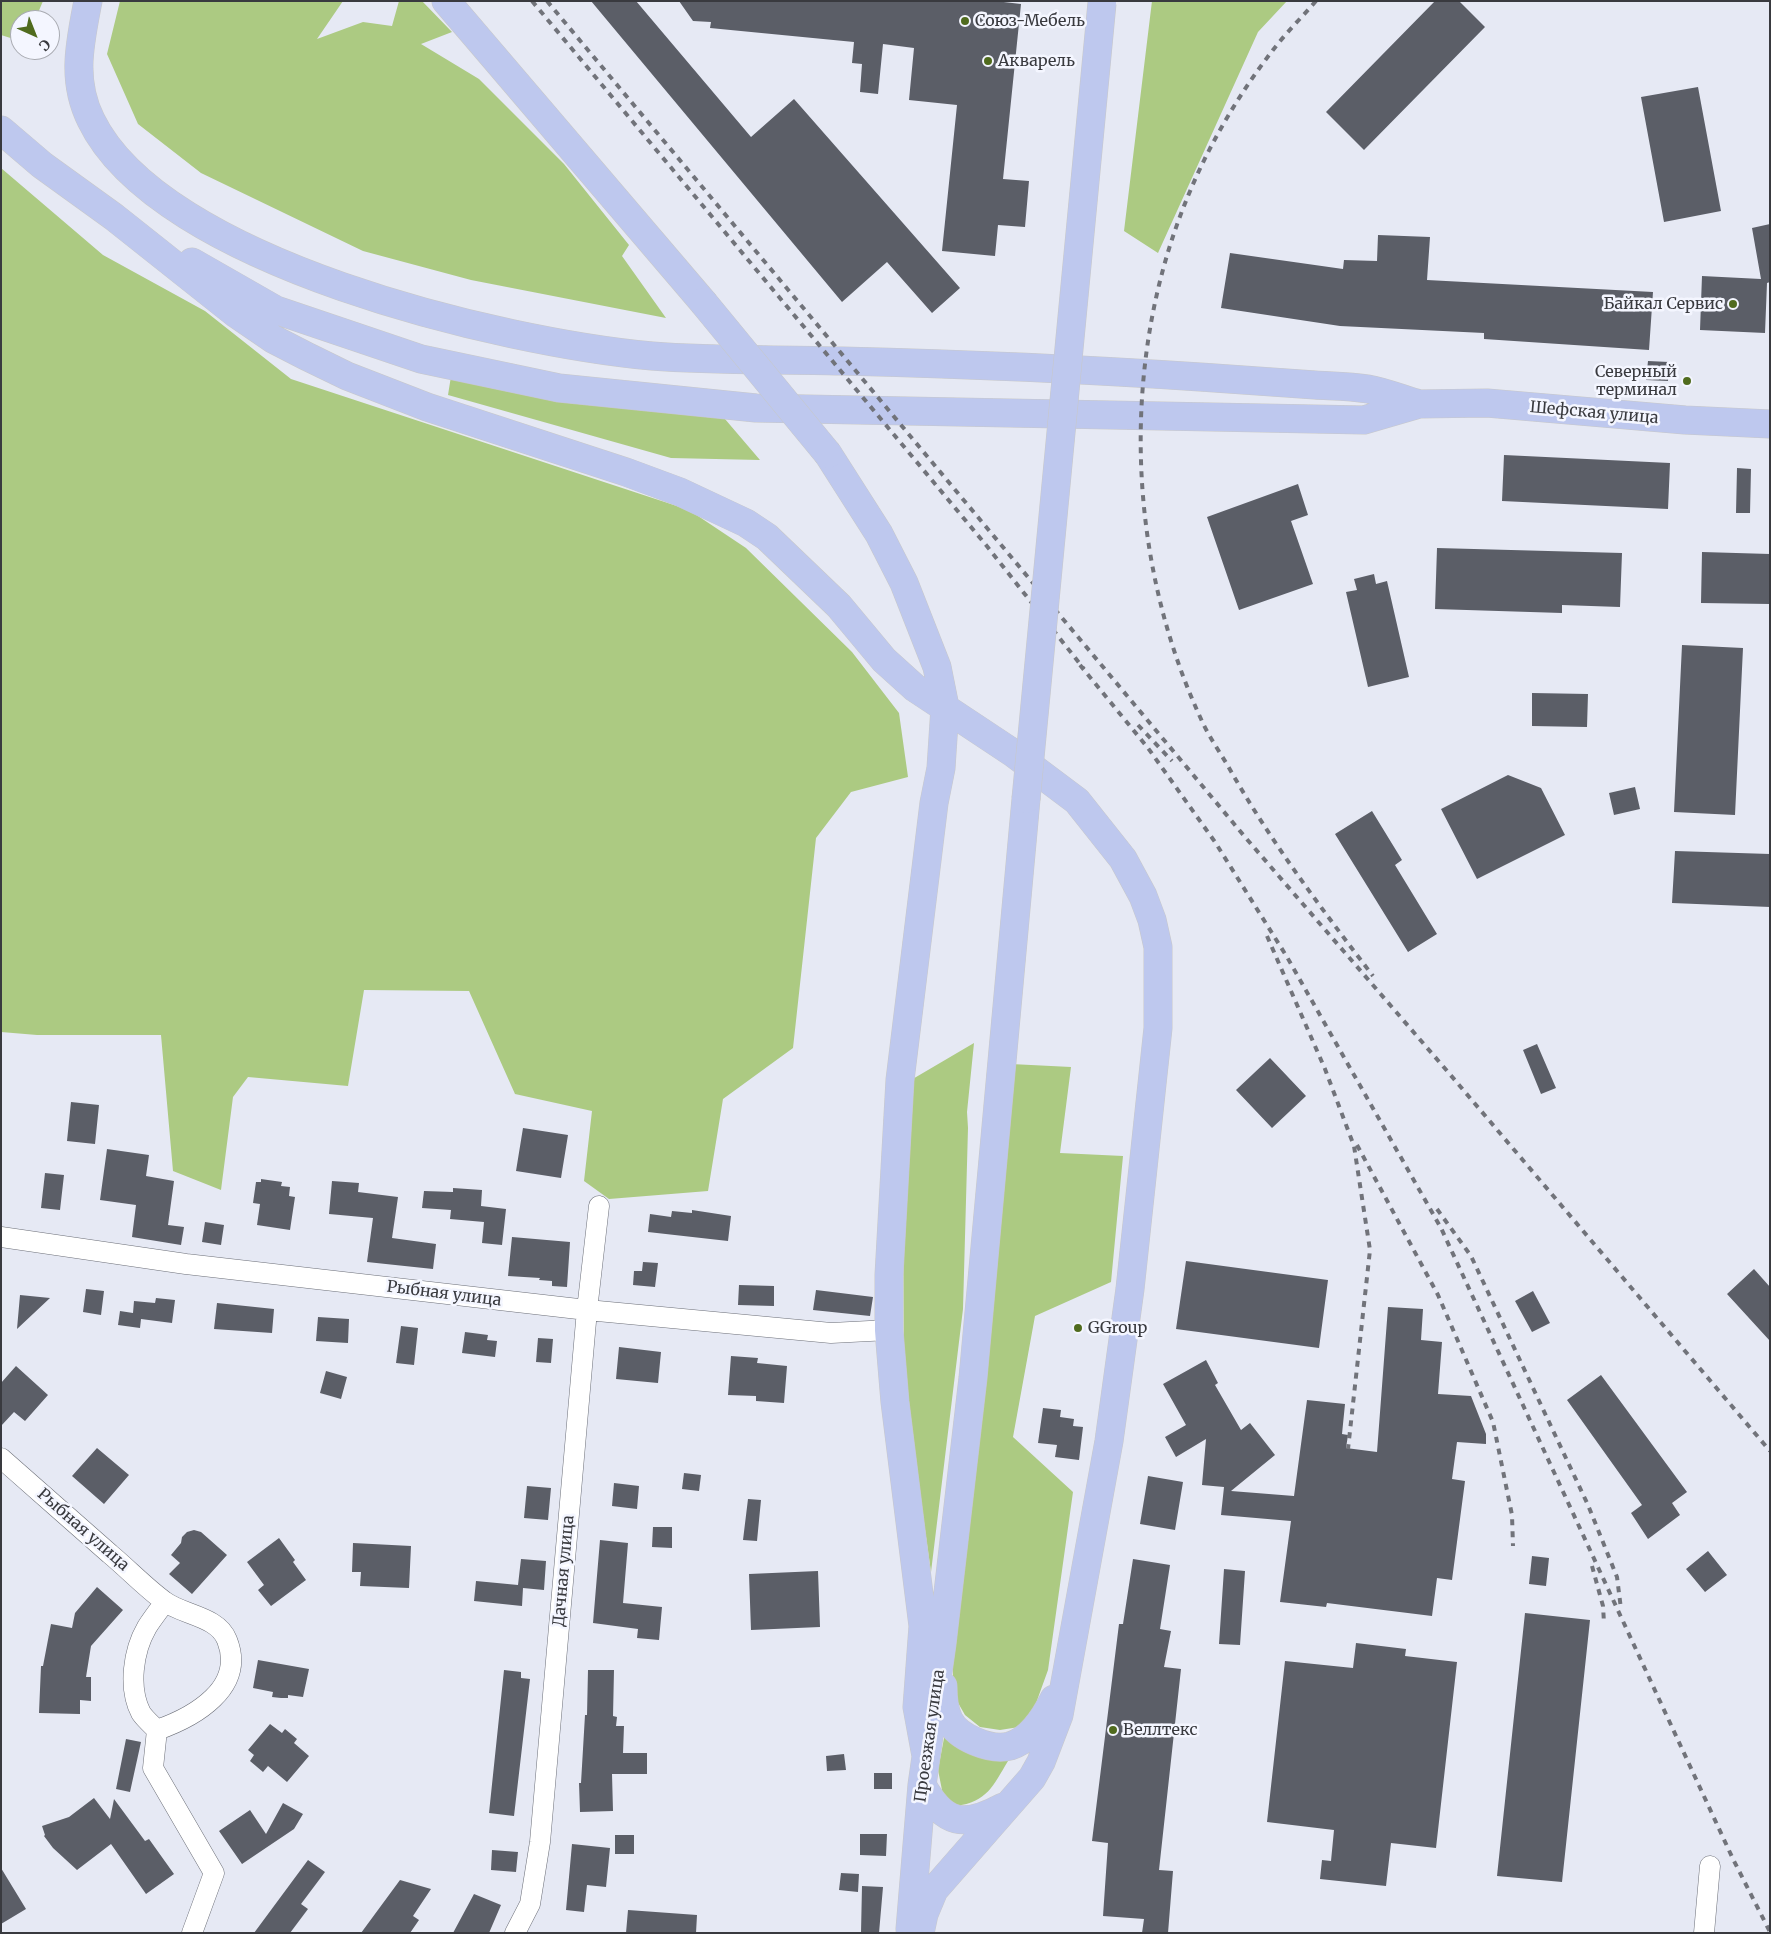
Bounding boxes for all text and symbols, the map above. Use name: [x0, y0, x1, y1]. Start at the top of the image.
north arrow: [10, 10, 60, 60]
place label: Союз-Мебель: [975, 11, 1085, 31]
marker: Союз-Мебель: [959, 15, 971, 27]
text: С: [35, 35, 54, 55]
place label: Акварель: [998, 51, 1075, 71]
marker: Акварель: [982, 55, 994, 67]
place label: Байкал Сервис: [1603, 294, 1723, 314]
marker: Байкал Сервис: [1727, 298, 1739, 310]
place label: Северный терминал: [1595, 362, 1677, 400]
marker: Северный терминал: [1681, 375, 1693, 387]
street label: Шефская улица: [1529, 398, 1659, 428]
street label: Рыбная улица: [386, 1277, 502, 1311]
place label: GGroup: [1088, 1318, 1147, 1338]
marker: GGroup: [1072, 1322, 1084, 1334]
street label: Рыбная улица: [33, 1485, 133, 1575]
street label: Дачная улица: [550, 1515, 578, 1627]
street label: Проезжая улица: [911, 1668, 949, 1804]
place label: Веллтекс: [1123, 1720, 1198, 1740]
marker: Веллтекс: [1107, 1724, 1119, 1736]

